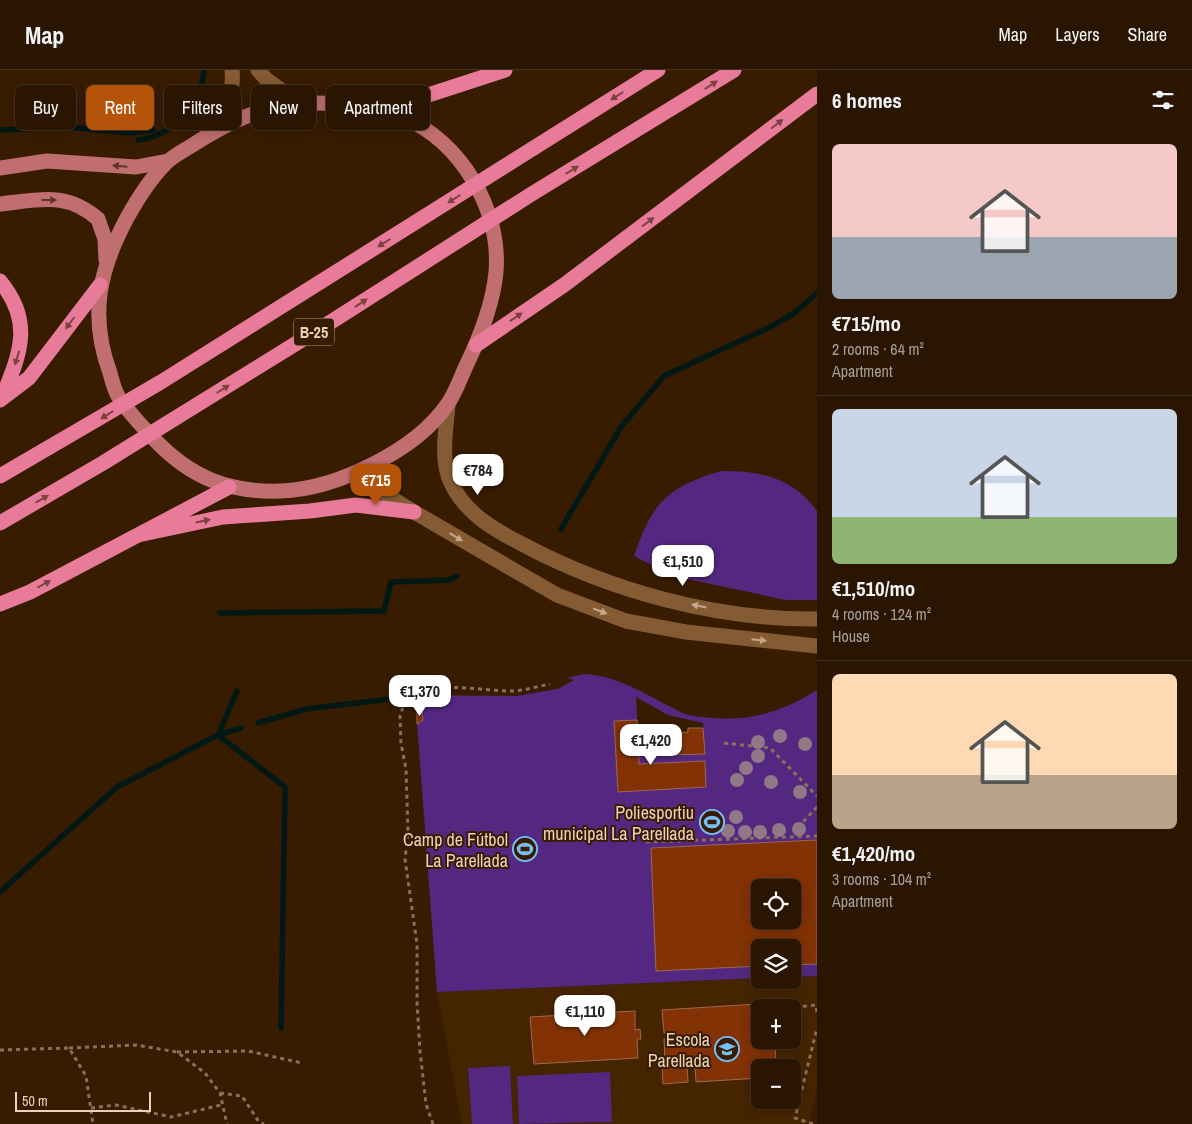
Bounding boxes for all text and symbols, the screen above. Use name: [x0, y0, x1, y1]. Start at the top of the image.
text: Map: [25, 19, 64, 51]
text: Map: [999, 22, 1027, 47]
text: Layers: [1055, 22, 1100, 47]
text: Share: [1128, 22, 1167, 47]
one-way arrow: [704, 81, 717, 90]
chip: Buy: [15, 85, 76, 130]
chip: Rent: [86, 85, 154, 130]
chip: Filters: [164, 85, 241, 130]
chip: New: [251, 85, 316, 130]
chip: Apartment: [326, 85, 430, 130]
text: 6 homes: [832, 86, 902, 115]
icon: filters: [1149, 86, 1177, 114]
one-way arrow: [610, 91, 624, 101]
one-way arrow: [770, 118, 783, 129]
one-way arrow: [112, 161, 128, 169]
one-way arrow: [565, 165, 578, 174]
icon: home: [960, 176, 1050, 266]
one-way arrow: [447, 195, 460, 204]
one-way arrow: [41, 196, 57, 204]
one-way arrow: [641, 216, 654, 227]
one-way arrow: [377, 238, 390, 247]
one-way arrow: [354, 298, 367, 307]
text: €715/mo: [832, 309, 901, 338]
one-way arrow: [510, 312, 523, 322]
one-way arrow: [65, 316, 76, 329]
road number: B-25: [294, 318, 334, 346]
text: 2 rooms · 64 m²: [832, 338, 924, 360]
one-way arrow: [13, 351, 21, 366]
text: Apartment: [832, 360, 893, 382]
one-way arrow: [216, 384, 230, 393]
one-way arrow: [101, 410, 114, 419]
icon: home: [960, 442, 1050, 532]
pin: €784: [448, 454, 508, 496]
text: €784: [463, 459, 493, 481]
pin: €715: [346, 464, 406, 506]
text: €715: [361, 469, 391, 491]
one-way arrow: [36, 494, 49, 503]
one-way arrow: [195, 517, 210, 525]
one-way arrow: [449, 533, 462, 542]
pin: €1,510: [642, 544, 724, 587]
text: €1,510: [663, 550, 703, 572]
text: €1,510/mo: [832, 574, 915, 603]
one-way arrow: [37, 580, 52, 588]
one-way arrow: [692, 602, 707, 610]
text: 4 rooms · 124 m²: [832, 603, 931, 625]
one-way arrow: [593, 607, 608, 615]
text: House: [832, 625, 870, 647]
one-way arrow: [751, 636, 767, 644]
pin: €1,370: [379, 674, 461, 717]
text: €1,370: [400, 680, 440, 702]
icon: home: [960, 707, 1050, 797]
pin: €1,420: [610, 724, 692, 766]
text: €1,420: [631, 729, 671, 751]
place label: Poliesportiu municipal La Parellada: [543, 800, 694, 846]
sports icon: Poliesportiu municipal La Parellada: [699, 809, 725, 835]
place label: Camp de Fútbol La Parellada: [403, 827, 508, 873]
sports icon: Camp de Fútbol La Parellada: [512, 836, 538, 862]
text: €1,420/mo: [832, 839, 915, 868]
text: 3 rooms · 104 m²: [832, 868, 931, 890]
map controls: [751, 879, 801, 1109]
button: locate: [751, 879, 801, 929]
text: Apartment: [832, 890, 893, 912]
button: layers: [751, 939, 801, 989]
pin: €1,110: [544, 994, 626, 1037]
button: +: [751, 999, 801, 1049]
text: €1,110: [565, 1000, 605, 1022]
place label: Escola Parellada: [648, 1027, 710, 1073]
school or university icon: Escola Parellada: [714, 1036, 740, 1062]
button: −: [751, 1059, 801, 1109]
scale bar: [15, 1089, 151, 1112]
text: 50 m: [22, 1092, 48, 1110]

